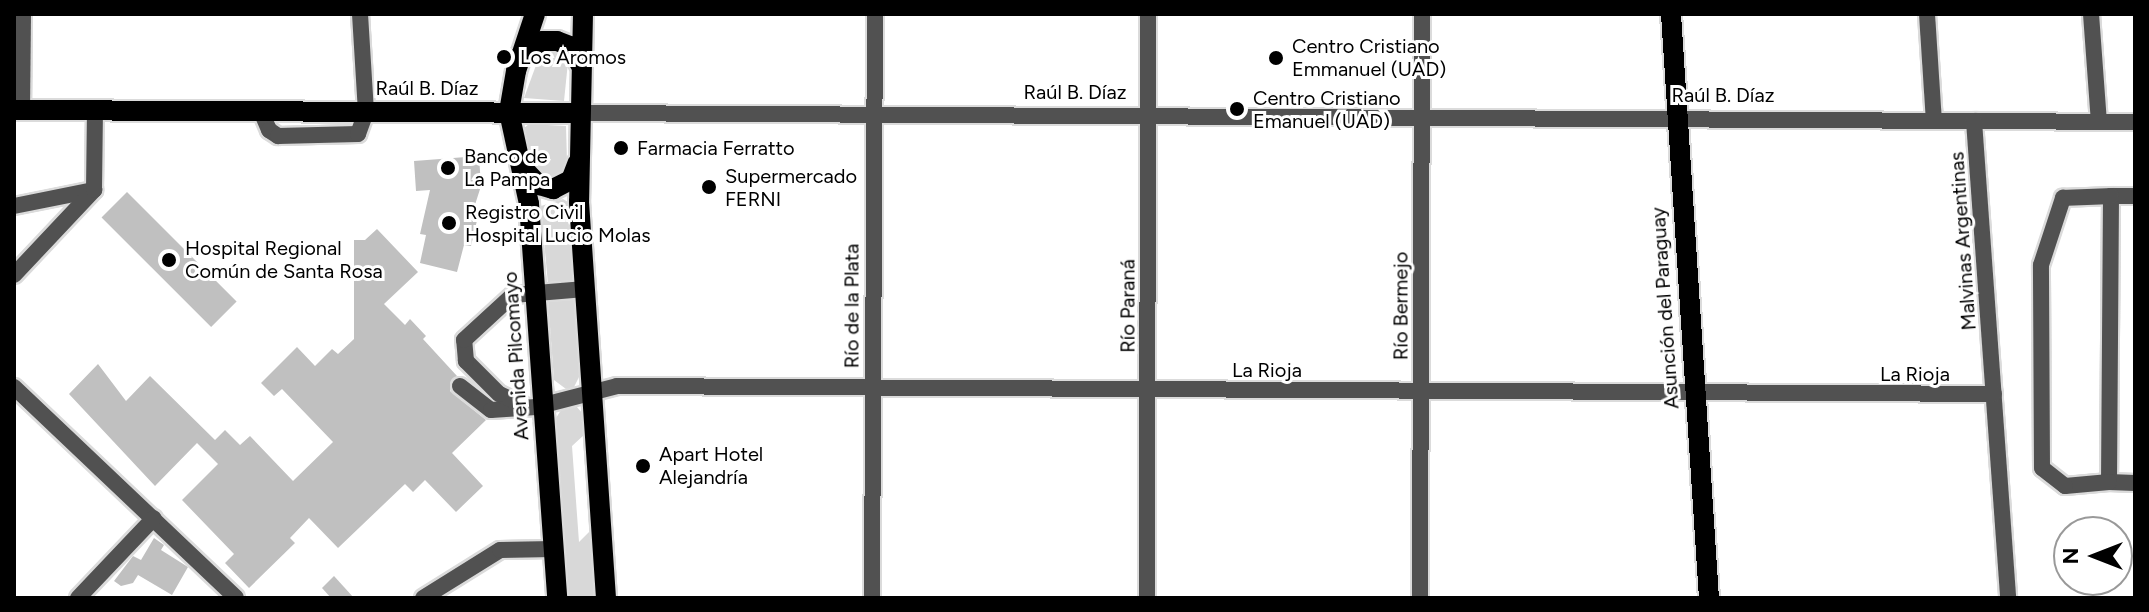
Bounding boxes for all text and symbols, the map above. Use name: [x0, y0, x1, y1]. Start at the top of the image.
place label: Centro Cristiano Emmanuel (UAD): [1292, 34, 1446, 81]
place label: Los Aromos: [520, 45, 626, 69]
marker: Los Aromos: [495, 48, 513, 66]
marker: Centro Cristiano Emmanuel (UAD): [1267, 49, 1285, 67]
street label: Raúl B. Díaz: [376, 76, 478, 100]
street label: Raúl B. Díaz: [1024, 80, 1126, 104]
street label: Raúl B. Díaz: [1672, 83, 1774, 107]
place label: Centro Cristiano Emanuel (UAD): [1253, 86, 1401, 133]
marker: Centro Cristiano Emanuel (UAD): [1228, 100, 1246, 118]
place label: Farmacia Ferratto: [637, 136, 795, 160]
marker: Farmacia Ferratto: [612, 139, 630, 157]
place label: Banco de La Pampa: [464, 144, 550, 191]
street label: Malvinas Argentinas: [1945, 151, 1981, 331]
marker: Banco de La Pampa: [439, 159, 457, 177]
place label: Supermercado FERNI: [725, 164, 857, 211]
marker: Supermercado FERNI: [700, 178, 718, 196]
place label: Registro Civil Hospital Lucio Molas: [465, 200, 650, 247]
street label: Asunción del Paraguay: [1646, 206, 1684, 410]
marker: Registro Civil Hospital Lucio Molas: [440, 214, 458, 232]
place label: Hospital Regional Común de Santa Rosa: [185, 236, 383, 283]
street label: Río de la Plata: [840, 244, 864, 368]
marker: Hospital Regional Común de Santa Rosa: [160, 251, 178, 269]
street label: Río Bermejo: [1389, 252, 1413, 360]
street label: Río Paraná: [1116, 259, 1140, 353]
street label: Avenida Pilcomayo: [498, 271, 534, 441]
street label: La Rioja: [1232, 358, 1302, 382]
street label: La Rioja: [1880, 362, 1950, 386]
place label: Apart Hotel Alejandría: [659, 442, 763, 489]
marker: Apart Hotel Alejandría: [634, 457, 652, 475]
north arrow: [2053, 516, 2133, 596]
text: N: [2057, 548, 2084, 565]

